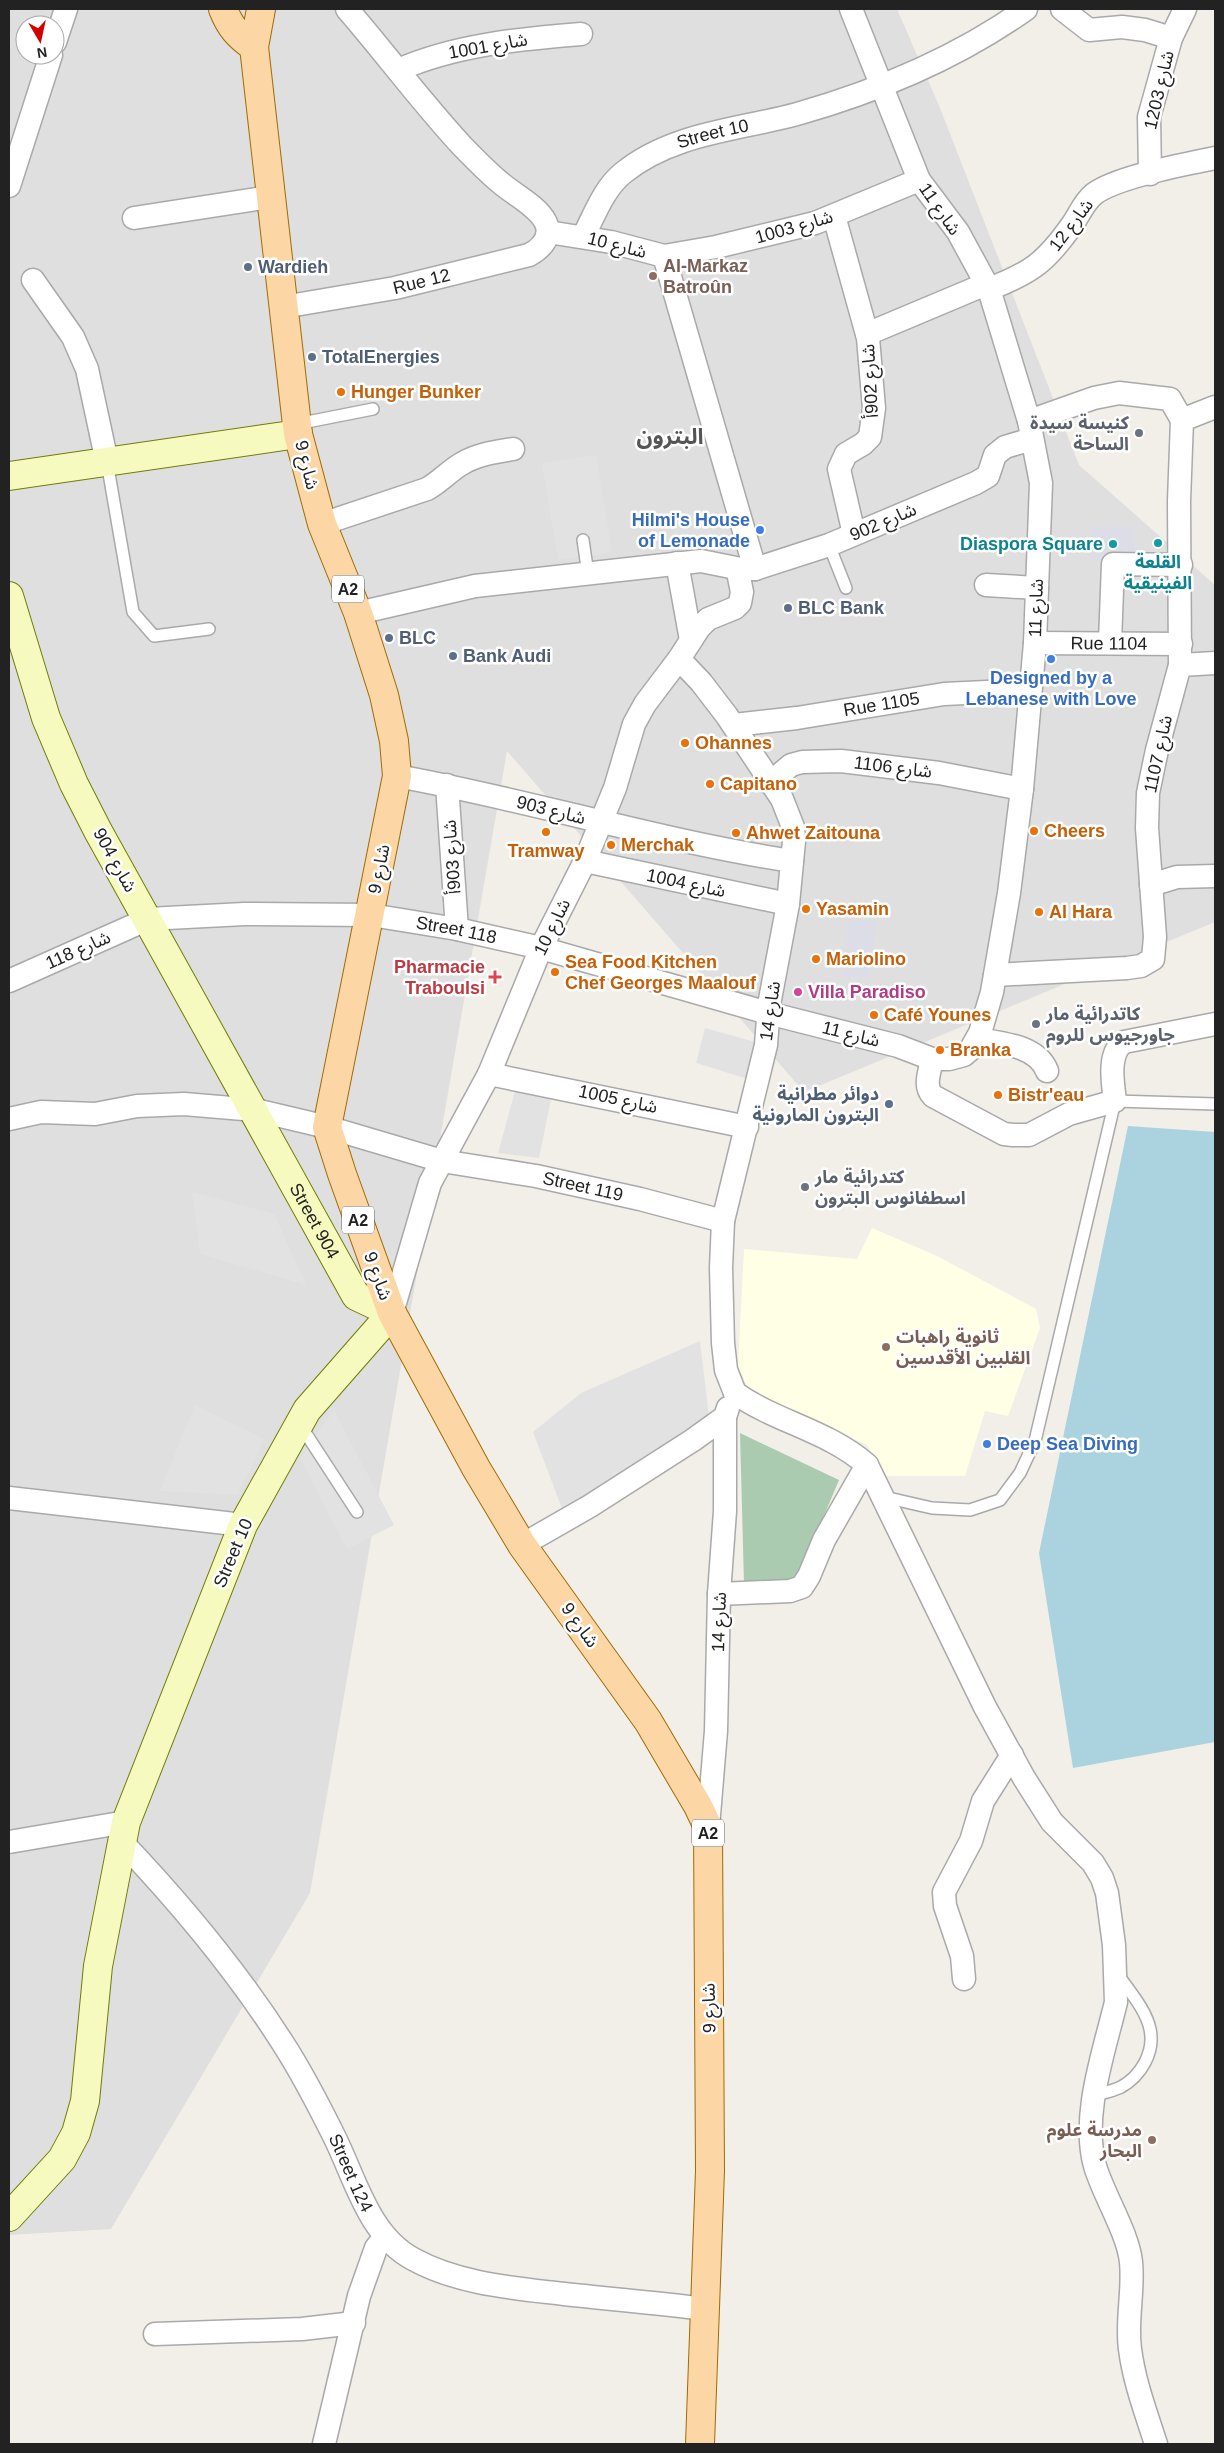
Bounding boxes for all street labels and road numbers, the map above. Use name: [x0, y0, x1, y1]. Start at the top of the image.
street label: شارع 1001: [447, 29, 530, 67]
street label: شارع 1203: [1140, 49, 1182, 132]
street label: Street 10: [674, 115, 750, 153]
street label: شارع 11: [912, 179, 965, 241]
street label: شارع 12: [1045, 195, 1100, 257]
street label: شارع 1003: [753, 206, 836, 252]
street label: شارع 10: [584, 228, 649, 266]
street label: Rue 12: [391, 265, 452, 298]
street label: شارع 902أ: [857, 343, 886, 419]
street label: شارع 9: [287, 438, 323, 493]
street label: شارع 902: [847, 499, 921, 549]
road number: A2: [332, 576, 364, 602]
street label: شارع 11: [1025, 578, 1051, 638]
street label: Rue 1104: [1071, 633, 1147, 654]
street label: Rue 1105: [842, 688, 921, 720]
street label: شارع 1107: [1140, 713, 1180, 795]
street label: شارع 1106: [852, 752, 933, 786]
street label: شارع 903: [514, 792, 587, 832]
street label: شارع 903أ: [438, 819, 469, 895]
street label: شارع 904: [86, 824, 141, 897]
street label: شارع 9: [364, 842, 398, 896]
street label: شارع 1004: [644, 865, 727, 905]
street label: شارع 10: [530, 896, 578, 960]
street label: Street 118: [415, 912, 499, 948]
street label: شارع 118: [43, 927, 115, 977]
street label: شارع 14: [756, 980, 788, 1043]
street label: شارع 11: [819, 1017, 882, 1055]
street label: شارع 1005: [576, 1081, 659, 1121]
street label: Street 119: [541, 1168, 625, 1205]
street label: Street 904: [285, 1180, 343, 1262]
road number: A2: [342, 1206, 374, 1234]
street label: شارع 9: [356, 1249, 396, 1304]
street label: Street 10: [210, 1515, 256, 1591]
street label: شارع 14: [708, 1592, 734, 1653]
street label: شارع 9: [554, 1599, 603, 1653]
road number: A2: [692, 1820, 724, 1846]
street label: شارع 9: [699, 1983, 723, 2033]
street label: Street 124: [325, 2131, 377, 2215]

